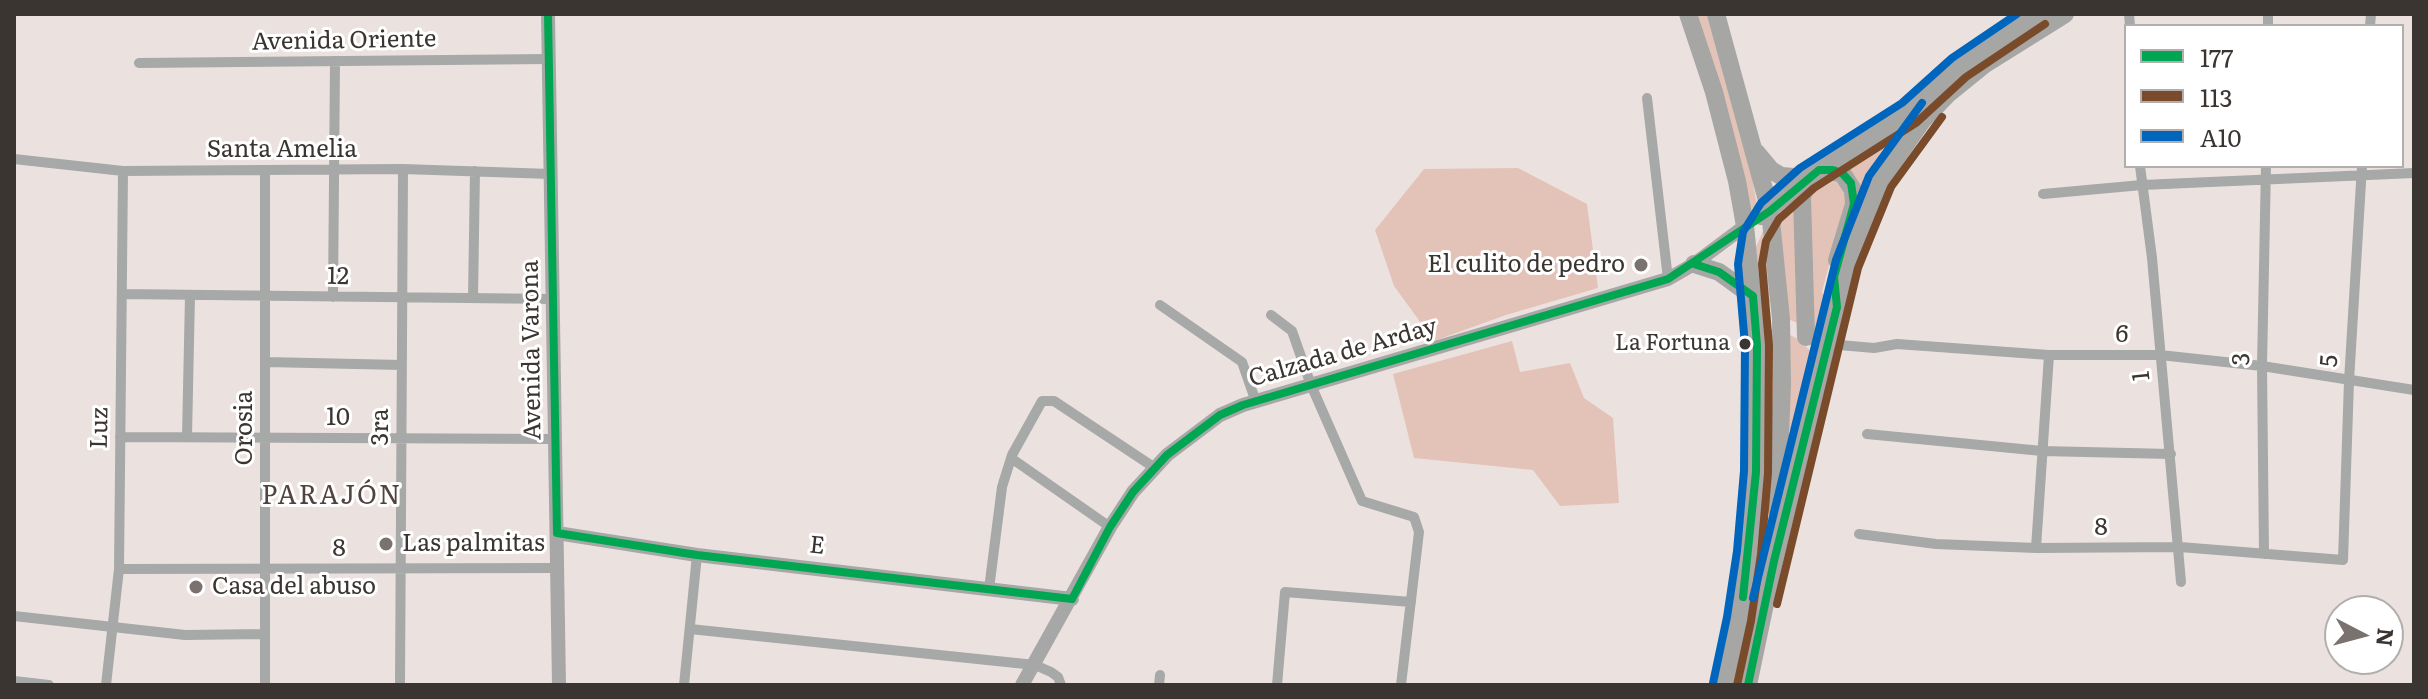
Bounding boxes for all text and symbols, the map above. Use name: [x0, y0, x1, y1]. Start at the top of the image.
legend: [2124, 24, 2404, 168]
street label: Avenida Oriente: [251, 25, 437, 57]
text: 177: [2200, 39, 2233, 74]
text: 113: [2200, 79, 2233, 114]
text: A10: [2200, 119, 2241, 154]
street label: Santa Amelia: [207, 136, 357, 164]
place label: El culito de pedro: [1427, 251, 1625, 279]
marker: El culito de pedro: [1632, 256, 1650, 274]
street label: Avenida Varona: [516, 260, 548, 440]
street label: 12: [327, 262, 349, 292]
street label: Calzada de Arday: [1246, 312, 1440, 394]
street label: 6: [2116, 321, 2128, 349]
place label: La Fortuna: [1615, 331, 1730, 357]
marker: La Fortuna: [1737, 336, 1753, 352]
street label: 3: [2227, 352, 2257, 366]
street label: 5: [2315, 354, 2345, 368]
street label: 1: [2127, 370, 2157, 382]
street label: Orosia: [231, 391, 259, 465]
street label: 10: [326, 404, 350, 432]
street label: Luz: [85, 407, 115, 449]
street label: 3ra: [367, 408, 395, 446]
district label: PARAJÓN: [261, 480, 403, 512]
street label: 8: [2094, 514, 2108, 542]
place label: Las palmitas: [402, 530, 545, 558]
street label: E: [808, 531, 826, 561]
street label: 8: [332, 535, 346, 563]
marker: Las palmitas: [377, 535, 395, 553]
place label: Casa del abuso: [212, 573, 376, 601]
marker: Casa del abuso: [187, 578, 205, 596]
north arrow: [2324, 595, 2404, 675]
text: N: [2369, 626, 2404, 648]

